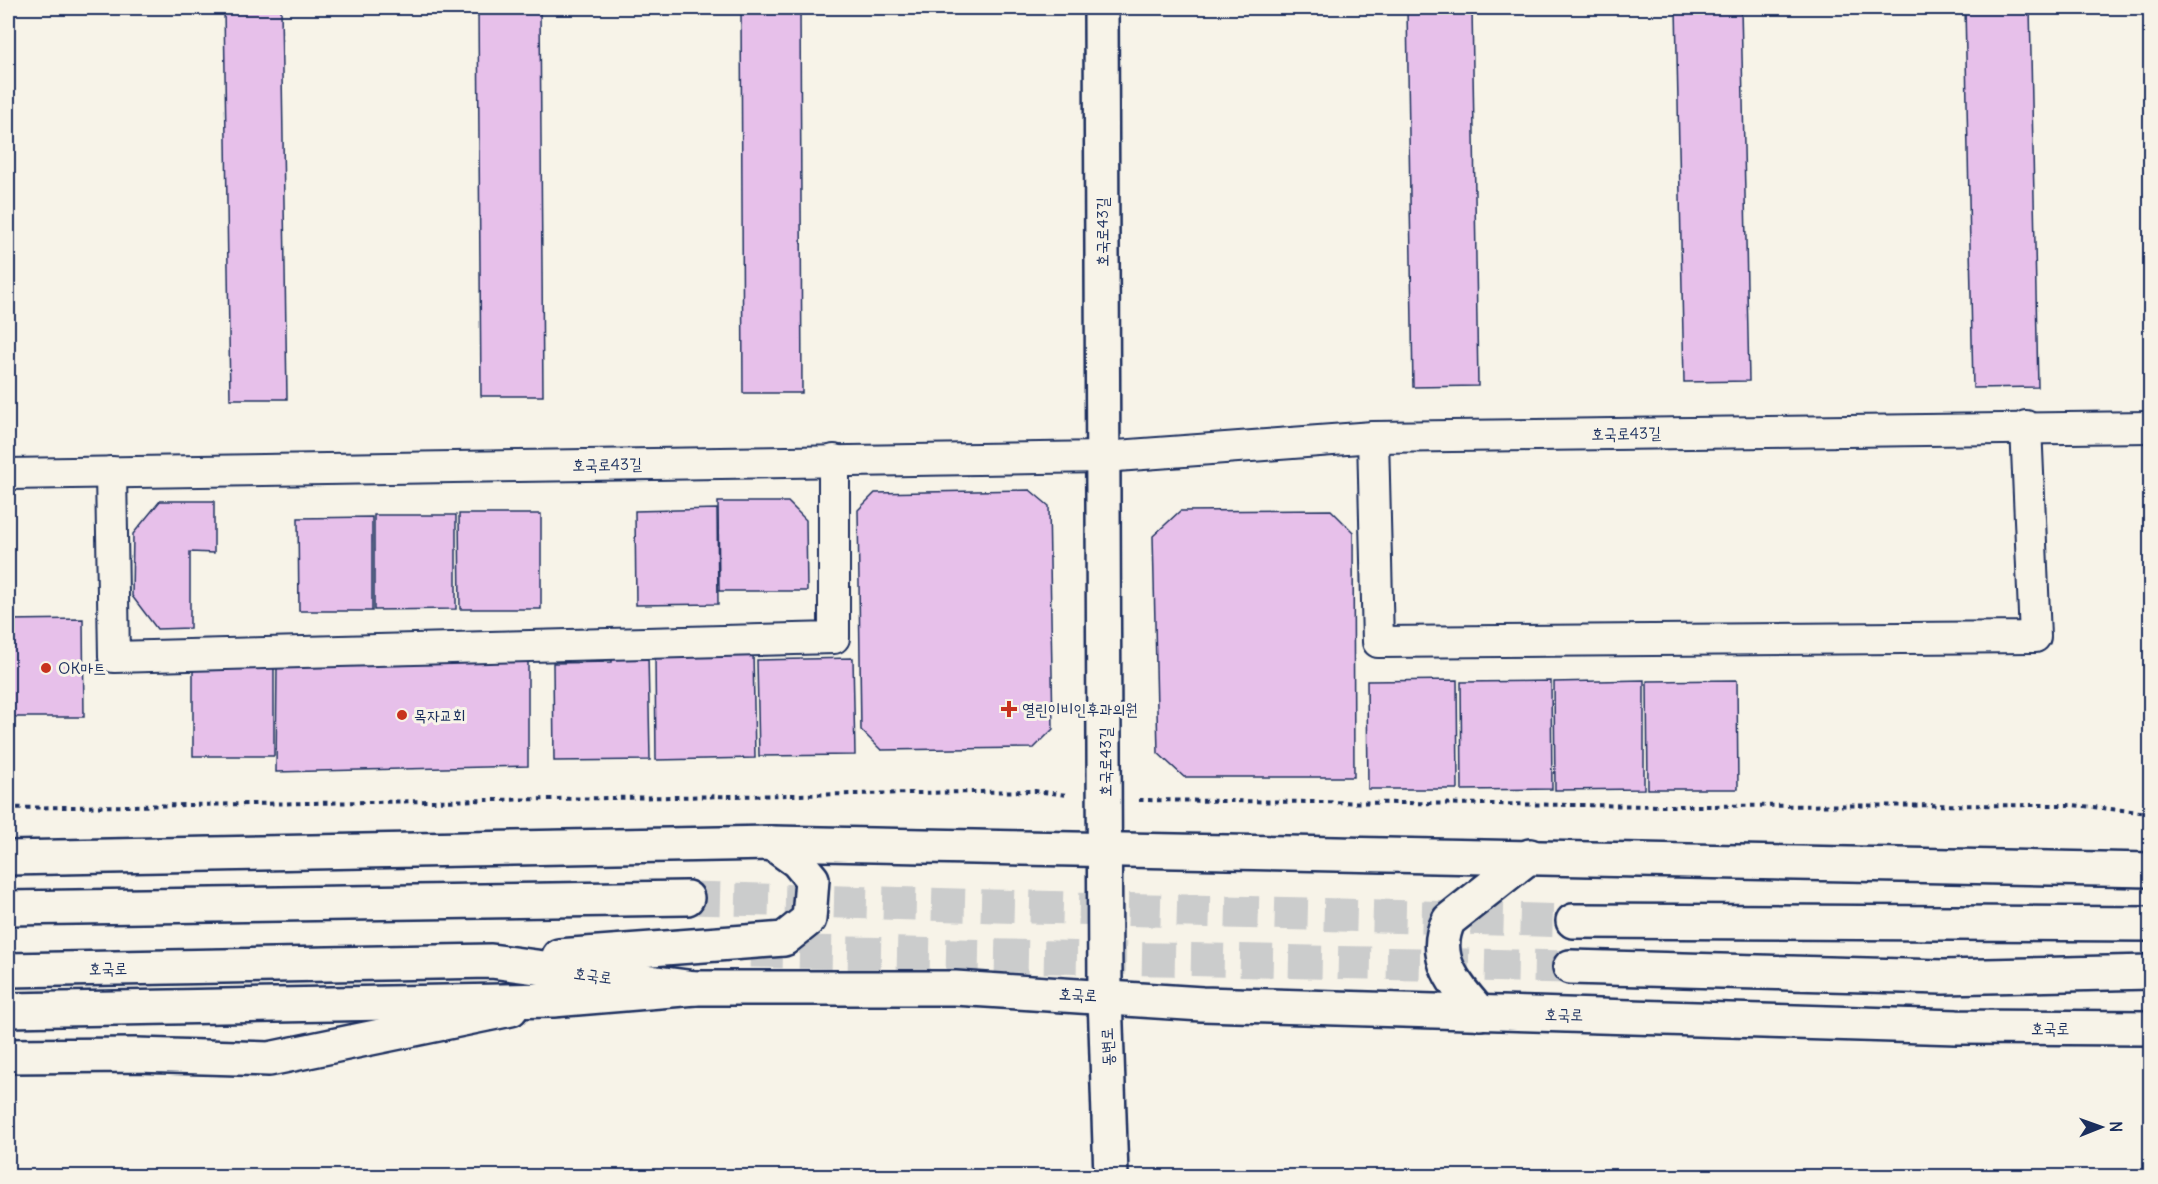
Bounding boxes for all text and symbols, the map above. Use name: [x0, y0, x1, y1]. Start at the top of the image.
street label: 호국로43길: [1092, 197, 1112, 267]
street label: 호국로43길: [1591, 422, 1661, 444]
street label: 호국로43길: [572, 453, 642, 475]
place label: OK마트: [58, 658, 106, 678]
marker: OK마트: [39, 661, 53, 675]
place label: 열린이비인후과의원: [1022, 699, 1138, 719]
marker: 열린이비인후과의원: [1000, 700, 1018, 718]
place label: 목자교회: [414, 705, 466, 725]
marker: 목자교회: [395, 708, 409, 722]
street label: 호국로43길: [1095, 727, 1115, 797]
street label: 호국로: [89, 958, 127, 978]
street label: 호국로: [572, 962, 614, 988]
street label: 호국로: [1058, 983, 1098, 1005]
street label: 호국로: [1545, 1004, 1583, 1024]
street label: 호국로: [2031, 1018, 2069, 1038]
street label: 동변로: [1096, 1027, 1118, 1067]
north arrow: [2071, 1097, 2131, 1157]
text: N: [2106, 1121, 2126, 1132]

